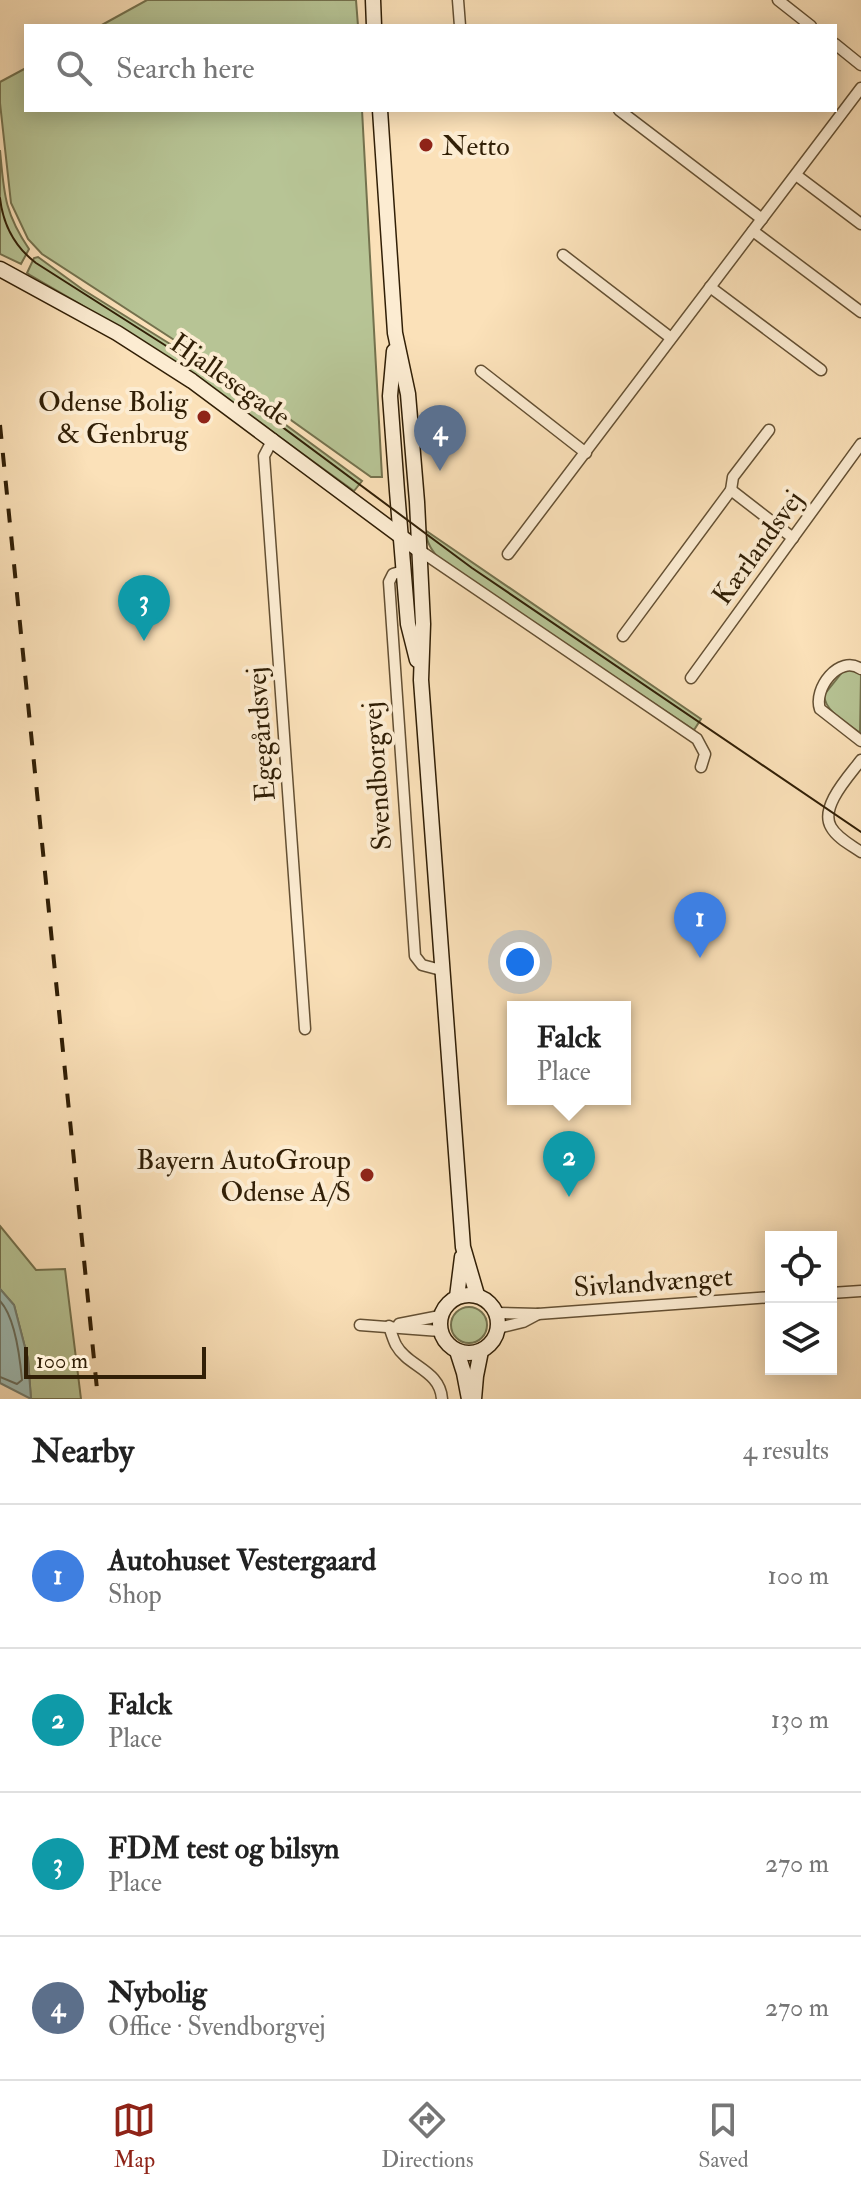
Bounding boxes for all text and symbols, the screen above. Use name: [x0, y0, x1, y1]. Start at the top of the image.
search box: [24, 24, 837, 112]
icon: search: [52, 46, 96, 90]
text: Search here: [116, 50, 255, 87]
place label: Netto: [442, 129, 510, 164]
marker: Netto: [417, 136, 435, 154]
street label: Hjallesegade: [163, 326, 297, 435]
place label: Odense Bolig & Genbrug: [38, 385, 189, 452]
pin: 4: [414, 405, 466, 471]
marker: Odense Bolig & Genbrug: [195, 408, 213, 426]
street label: Kærlandsvej: [705, 484, 812, 612]
pin: 3: [118, 575, 170, 641]
street label: Egegårdsvej: [239, 666, 284, 802]
street label: Svendborgvej: [355, 700, 400, 851]
pin: 1: [674, 892, 726, 958]
your location: [500, 942, 540, 982]
popup: [507, 1001, 631, 1105]
text: Falck: [537, 1019, 601, 1056]
text: Place: [537, 1056, 591, 1088]
pin: 2: [543, 1131, 595, 1197]
place label: Bayern AutoGroup Odense A/S: [136, 1143, 351, 1210]
marker: Bayern AutoGroup Odense A/S: [358, 1166, 376, 1184]
map controls: [765, 1231, 837, 1375]
button: locate: [765, 1231, 837, 1303]
street label: Sivlandvænget: [572, 1259, 734, 1306]
button: layers: [765, 1303, 837, 1375]
scale bar: [24, 1343, 206, 1379]
text: 100 m: [36, 1347, 88, 1375]
text: Nearby: [32, 1430, 134, 1473]
text: 4 results: [743, 1435, 829, 1467]
text: Autohuset Vestergaard: [108, 1542, 376, 1579]
text: 1: [53, 1560, 63, 1592]
text: 100 m: [768, 1560, 829, 1592]
text: Shop: [108, 1579, 162, 1611]
text: Falck: [108, 1686, 172, 1723]
text: 2: [51, 1704, 65, 1736]
text: 130 m: [771, 1704, 829, 1736]
text: Place: [108, 1723, 162, 1755]
text: FDM test og bilsyn: [108, 1830, 340, 1867]
text: 3: [53, 1848, 63, 1880]
text: 270 m: [765, 1848, 829, 1880]
text: Place: [108, 1867, 162, 1899]
text: Nybolig: [108, 1974, 207, 2011]
text: 4: [51, 1992, 65, 2024]
text: 270 m: [765, 1992, 829, 2024]
text: Office · Svendborgvej: [108, 2011, 326, 2043]
tab: Map: [112, 2098, 156, 2174]
tab: Directions: [381, 2098, 474, 2174]
tab: Saved: [698, 2098, 749, 2174]

